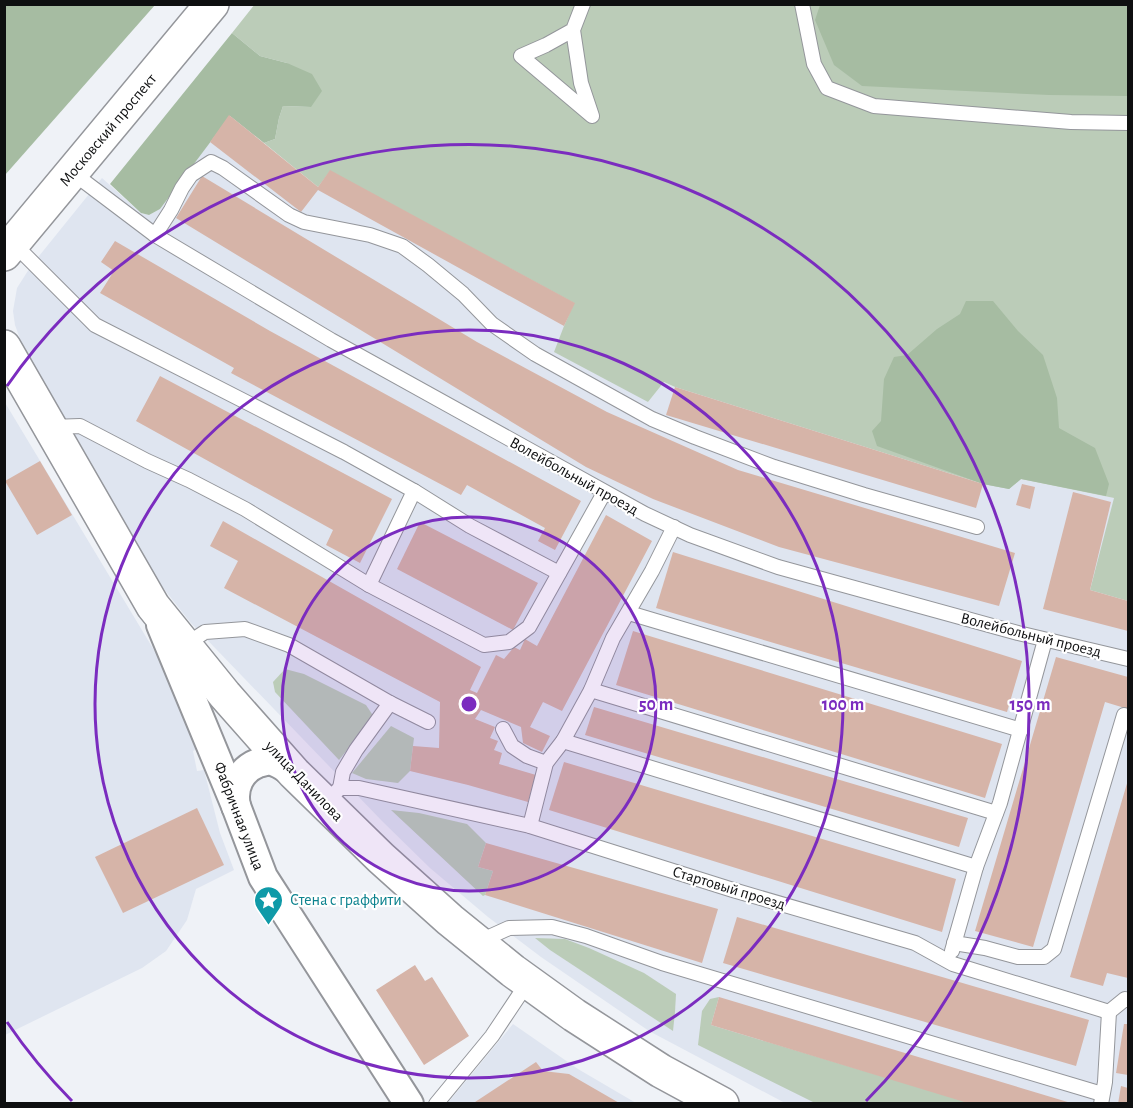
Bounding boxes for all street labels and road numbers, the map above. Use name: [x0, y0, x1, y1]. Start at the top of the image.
street label: Московский проспект: [56, 71, 160, 189]
street label: Волейбольный проезд: [507, 434, 641, 518]
street label: Волейбольный проезд: [959, 610, 1103, 660]
street label: улица Данилова: [260, 737, 346, 825]
street label: Фабричная улица: [210, 760, 267, 873]
street label: Стартовый проезд: [671, 863, 787, 913]

